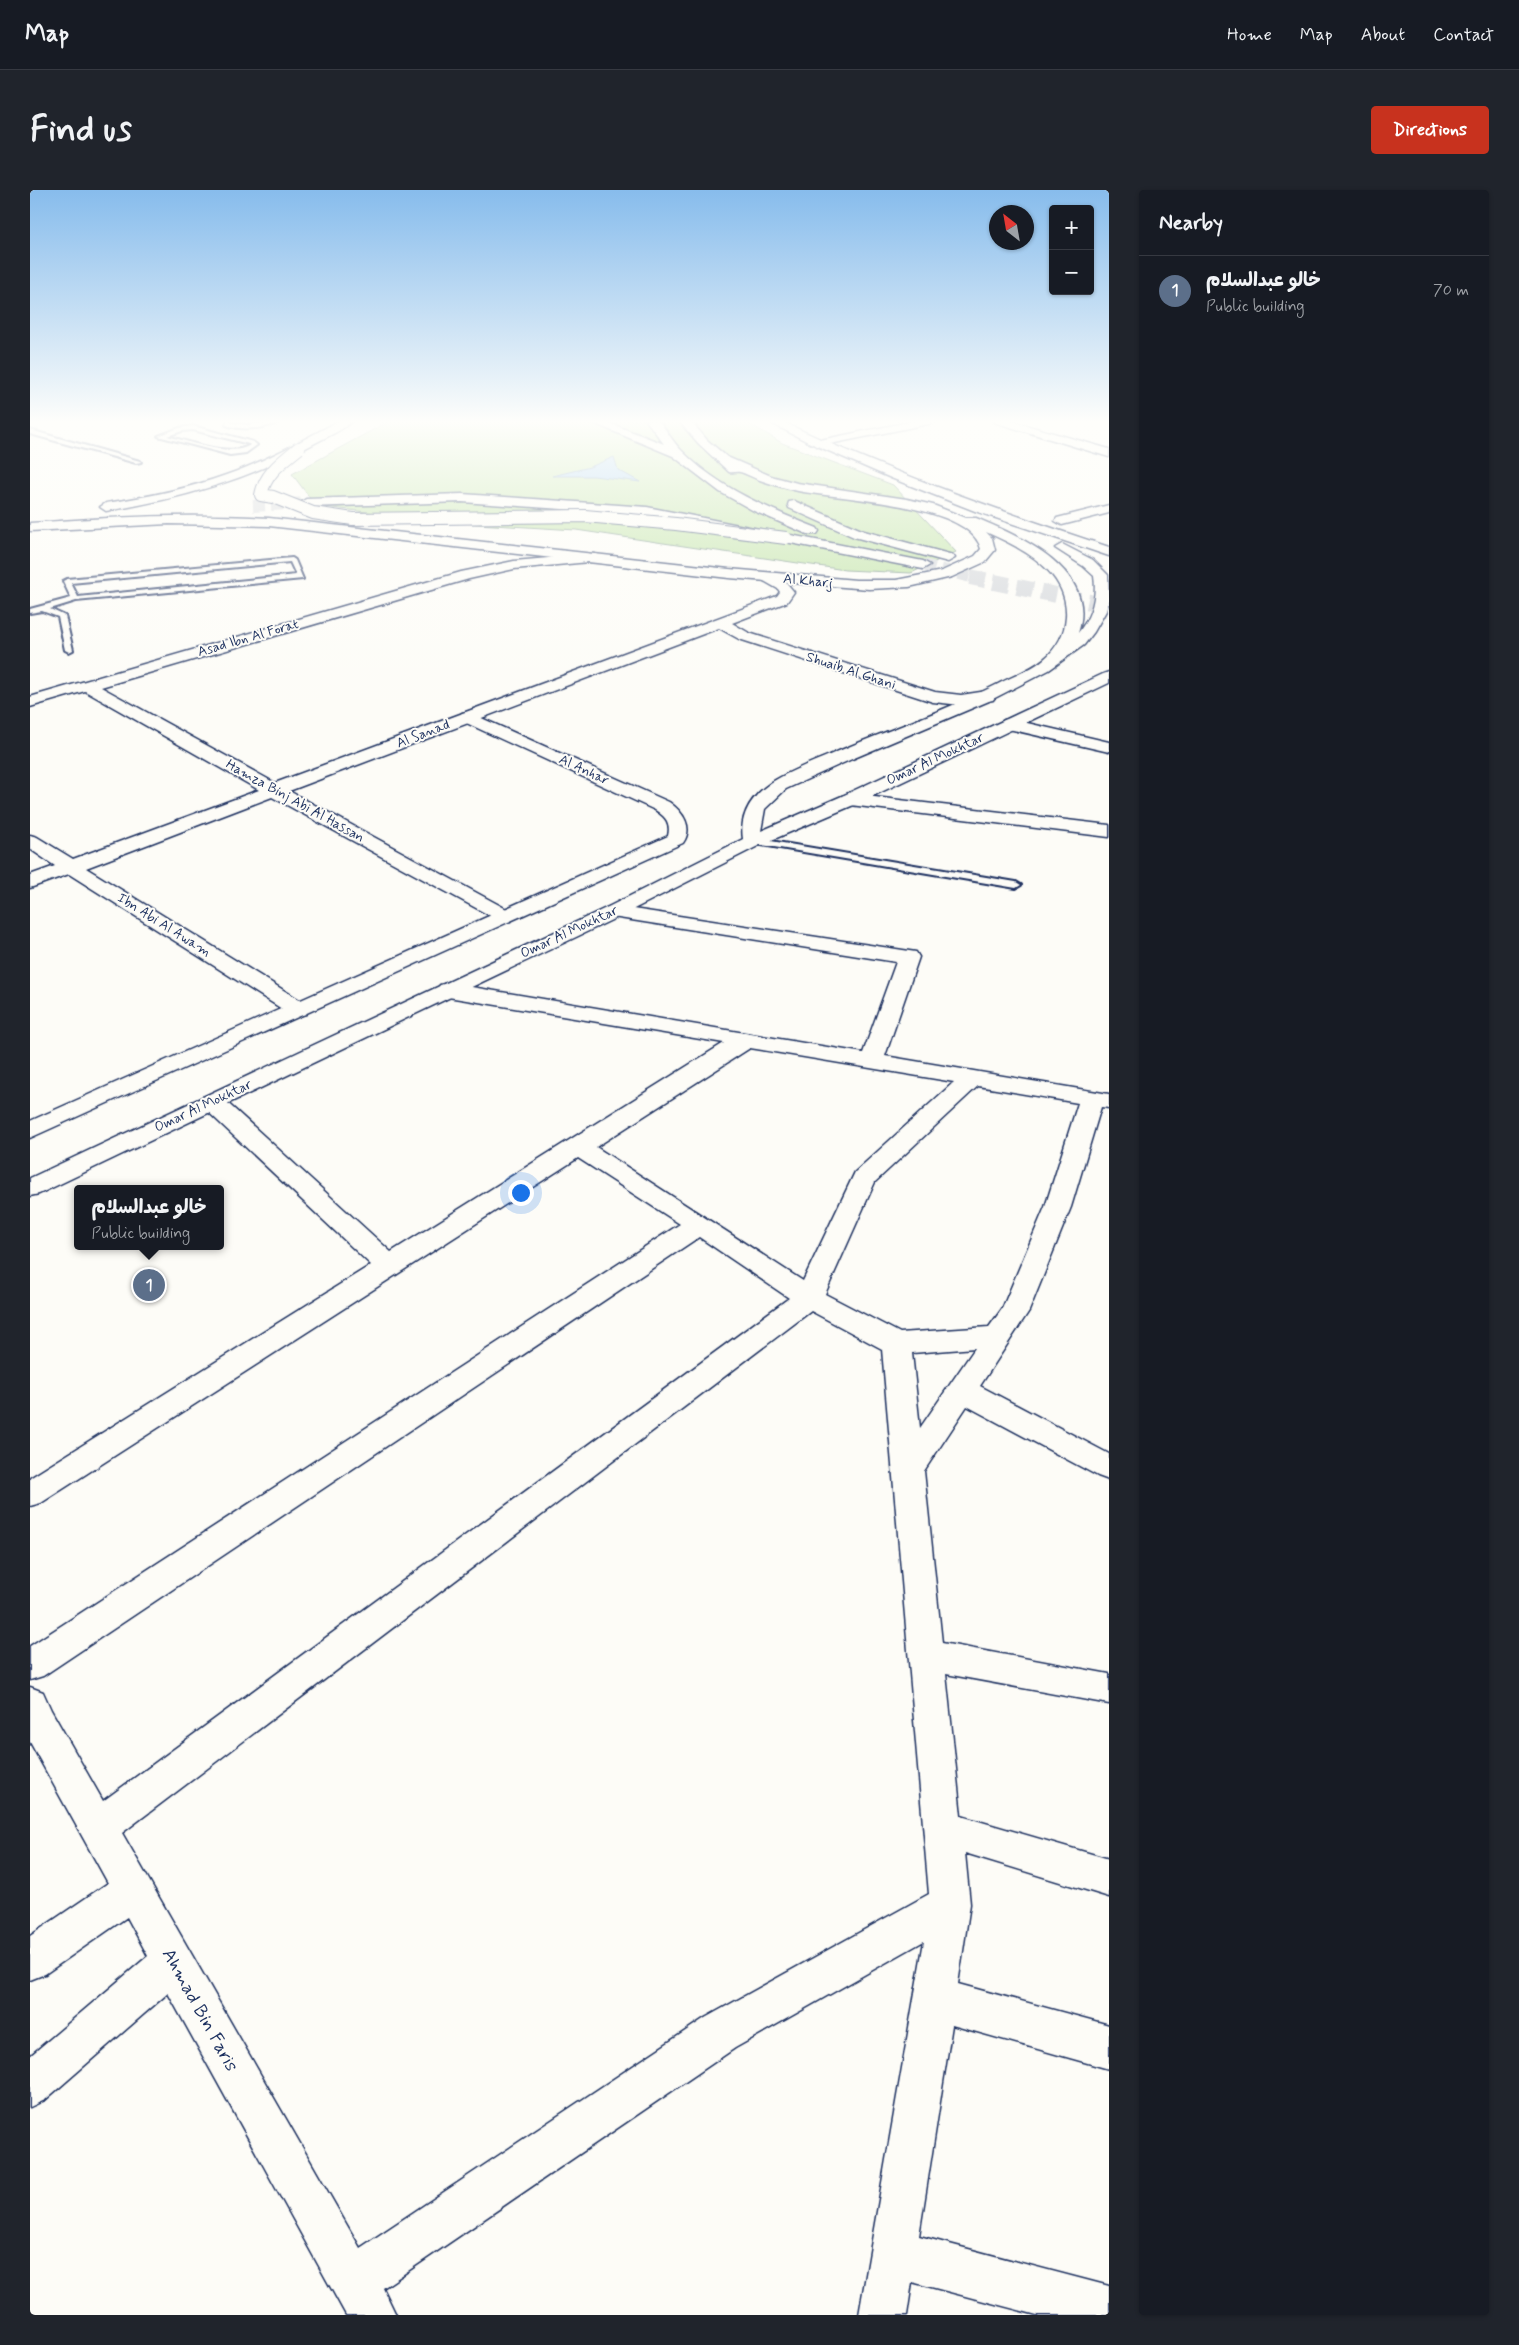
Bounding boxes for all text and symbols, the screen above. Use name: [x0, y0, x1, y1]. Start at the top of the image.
text: Map: [25, 19, 69, 50]
text: Home: [1227, 23, 1272, 47]
text: Map: [1300, 23, 1333, 47]
text: About: [1361, 23, 1405, 47]
text: Contact: [1433, 23, 1494, 47]
button: Directions: [1371, 106, 1489, 154]
text: Find us: [30, 107, 132, 153]
north arrow: [989, 205, 1034, 250]
map controls: [1049, 205, 1094, 295]
button: +: [1049, 205, 1094, 250]
text: Nearby: [1159, 209, 1223, 237]
button: −: [1049, 250, 1094, 295]
text: خالو عبدالسلام: [1206, 268, 1321, 293]
text: 1: [1171, 280, 1179, 301]
text: 70 m: [1433, 280, 1469, 301]
text: Public building: [1206, 296, 1305, 317]
street label: Al Kharj: [782, 570, 834, 592]
street label: Asad Ibn Al Forat: [195, 615, 301, 661]
street label: Shuaib Al Ghani: [804, 648, 898, 694]
street label: Al Sanad: [394, 716, 452, 752]
street label: Omar Al Mokhtar: [883, 729, 987, 789]
street label: Al Anhar: [556, 750, 612, 790]
street label: Hamza Binj Abi Al Hassan: [222, 755, 368, 847]
street label: Ibn Abi Al Awam: [114, 889, 214, 961]
street label: Omar Al Mokhtar: [517, 902, 621, 962]
street label: Omar Al Mokhtar: [151, 1076, 255, 1136]
your location: [508, 1180, 534, 1206]
popup: [74, 1185, 224, 1250]
text: خالو عبدالسلام: [92, 1195, 206, 1220]
text: Public building: [92, 1223, 190, 1244]
pin: 1: [133, 1266, 165, 1304]
street label: Ahmad Bin Faris: [156, 1944, 244, 2076]

